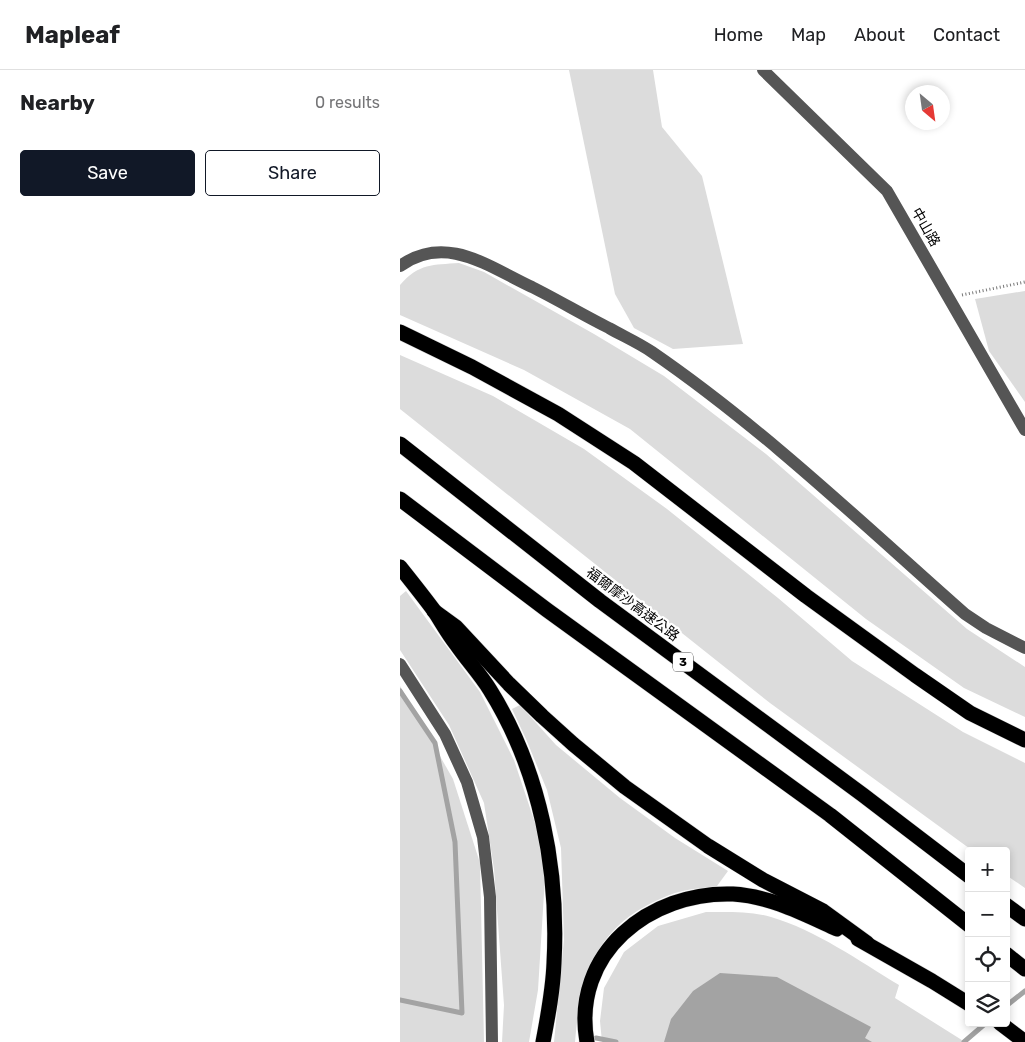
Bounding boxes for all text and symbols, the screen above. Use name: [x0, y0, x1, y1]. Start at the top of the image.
text: Mapleaf: [25, 21, 120, 49]
text: Home: [714, 24, 763, 46]
text: Map: [791, 24, 826, 46]
text: About: [854, 24, 905, 46]
text: Contact: [933, 24, 1000, 46]
north arrow: [905, 85, 950, 130]
text: Nearby: [20, 90, 95, 115]
text: 0 results: [315, 93, 380, 112]
button: Save: [20, 150, 195, 196]
button: Share: [205, 150, 380, 196]
street label: 中山路: [908, 205, 943, 250]
street label: 福爾摩沙高速公路: [583, 564, 683, 645]
road number: 3: [673, 652, 693, 672]
map controls: [965, 847, 1010, 1027]
button: +: [965, 847, 1010, 892]
button: −: [965, 892, 1010, 937]
button: locate: [965, 937, 1010, 982]
button: layers: [965, 982, 1010, 1027]

